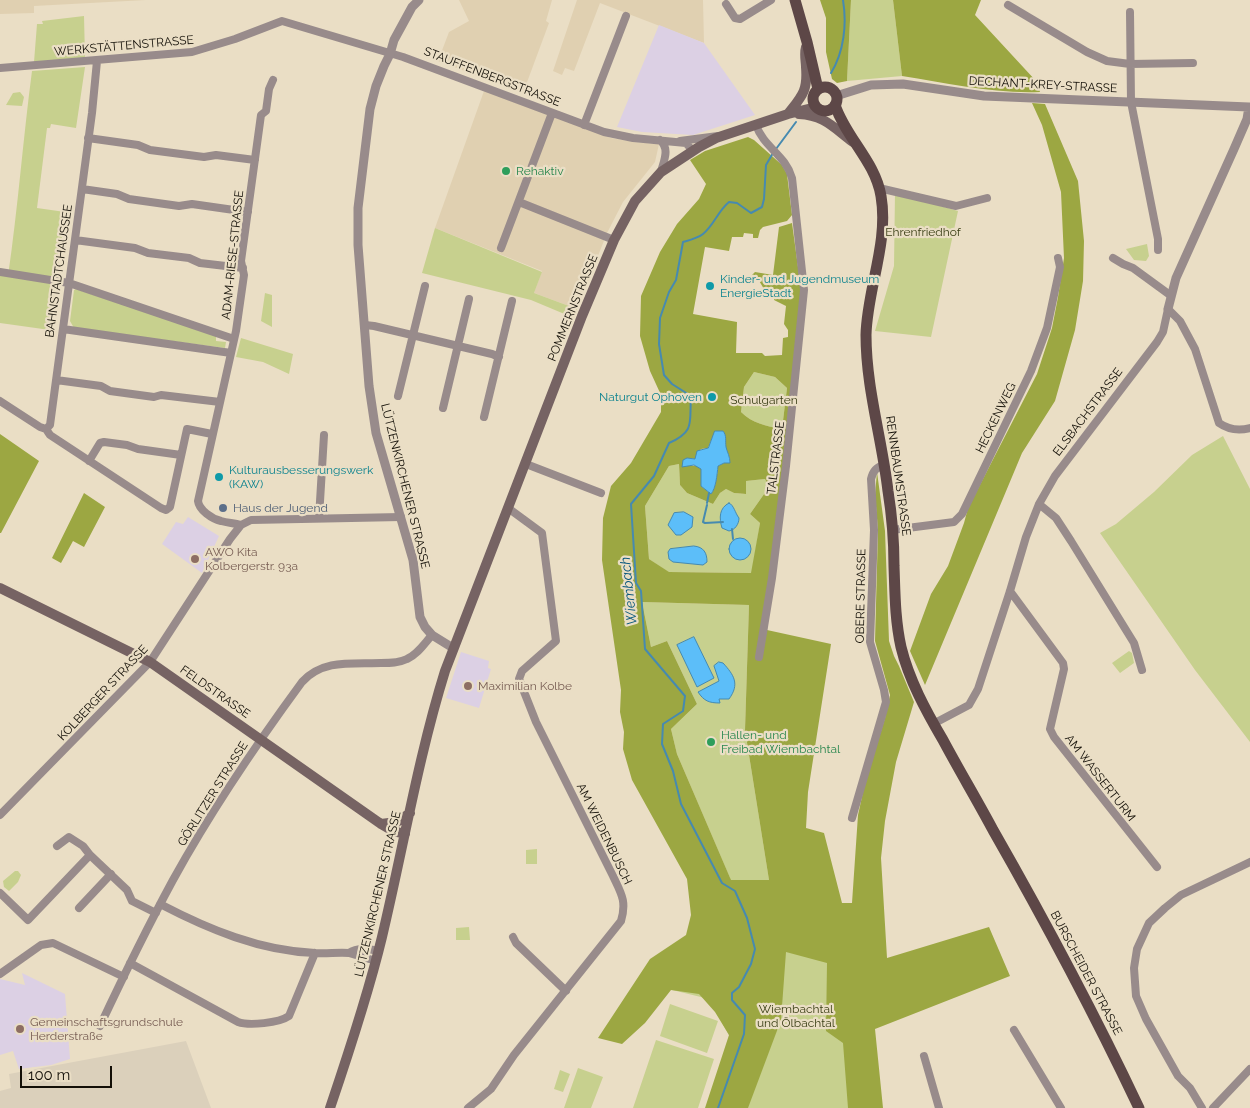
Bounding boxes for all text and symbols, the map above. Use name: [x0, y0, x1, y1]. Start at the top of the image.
street label: WERKSTÄTTENSTRASSE: [54, 33, 194, 59]
street label: STAUFFENBERGSTRASSE: [422, 44, 562, 110]
street label: DECHANT-KREY-STRASSE: [968, 74, 1118, 96]
place label: Rehaktiv: [516, 164, 564, 178]
marker: Rehaktiv: [500, 165, 512, 177]
street label: ADAM-RIESE-STRASSE: [219, 190, 247, 320]
street label: BAHNSTADTCHAUSSEE: [43, 203, 75, 339]
park label: Ehrenfriedhof: [885, 225, 961, 239]
street label: POMMERNSTRASSE: [545, 252, 601, 364]
place label: Kinder- und Jugendmuseum EnergieStadt: [720, 272, 879, 300]
marker: Kinder- und Jugendmuseum EnergieStadt: [704, 280, 716, 292]
street label: ELSBACHSTRASSE: [1050, 365, 1126, 459]
street label: HECKENWEG: [973, 380, 1019, 456]
place label: Naturgut Ophoven: [599, 390, 702, 404]
marker: Naturgut Ophoven: [706, 391, 718, 403]
park label: Schulgarten: [730, 393, 798, 407]
street label: LÜTZENKIRCHENER STRASSE: [377, 402, 433, 570]
street label: RENNBAUMSTRASSE: [882, 415, 914, 537]
street label: TALSTRASSE: [764, 420, 788, 496]
place label: Kulturausbesserungswerk (KAW): [229, 463, 373, 491]
marker: Kulturausbesserungswerk (KAW): [213, 471, 225, 483]
place label: Haus der Jugend: [233, 501, 328, 515]
marker: Haus der Jugend: [217, 502, 229, 514]
place label: AWO Kita Kolbergerstr. 93a: [205, 545, 298, 573]
street label: OBERE STRASSE: [853, 548, 869, 644]
marker: AWO Kita Kolbergerstr. 93a: [189, 553, 201, 565]
water label: Wiembach: [617, 556, 641, 626]
street label: KOLBERGER STRASSE: [55, 642, 151, 744]
street label: FELDSTRASSE: [177, 663, 253, 721]
place label: Maximilian Kolbe: [478, 679, 572, 693]
marker: Maximilian Kolbe: [462, 680, 474, 692]
place label: Hallen- und Freibad Wiembachtal: [721, 728, 840, 756]
street label: AM WASSERTURM: [1062, 732, 1138, 824]
marker: Hallen- und Freibad Wiembachtal: [705, 736, 717, 748]
street label: GÖRLITZER STRASSE: [175, 739, 251, 849]
street label: AM WEIDENBUSCH: [573, 781, 635, 887]
street label: LÜTZENKIRCHENER STRASSE: [352, 810, 404, 978]
street label: BURSCHEIDER STRASSE: [1047, 908, 1125, 1038]
park label: Wiembachtal und Ölbachtal: [757, 1002, 835, 1030]
place label: Gemeinschaftsgrundschule Herderstraße: [30, 1015, 183, 1043]
marker: Gemeinschaftsgrundschule Herderstraße: [14, 1023, 26, 1035]
scale bar: [22, 1056, 115, 1088]
text: 100 m: [28, 1066, 70, 1084]

